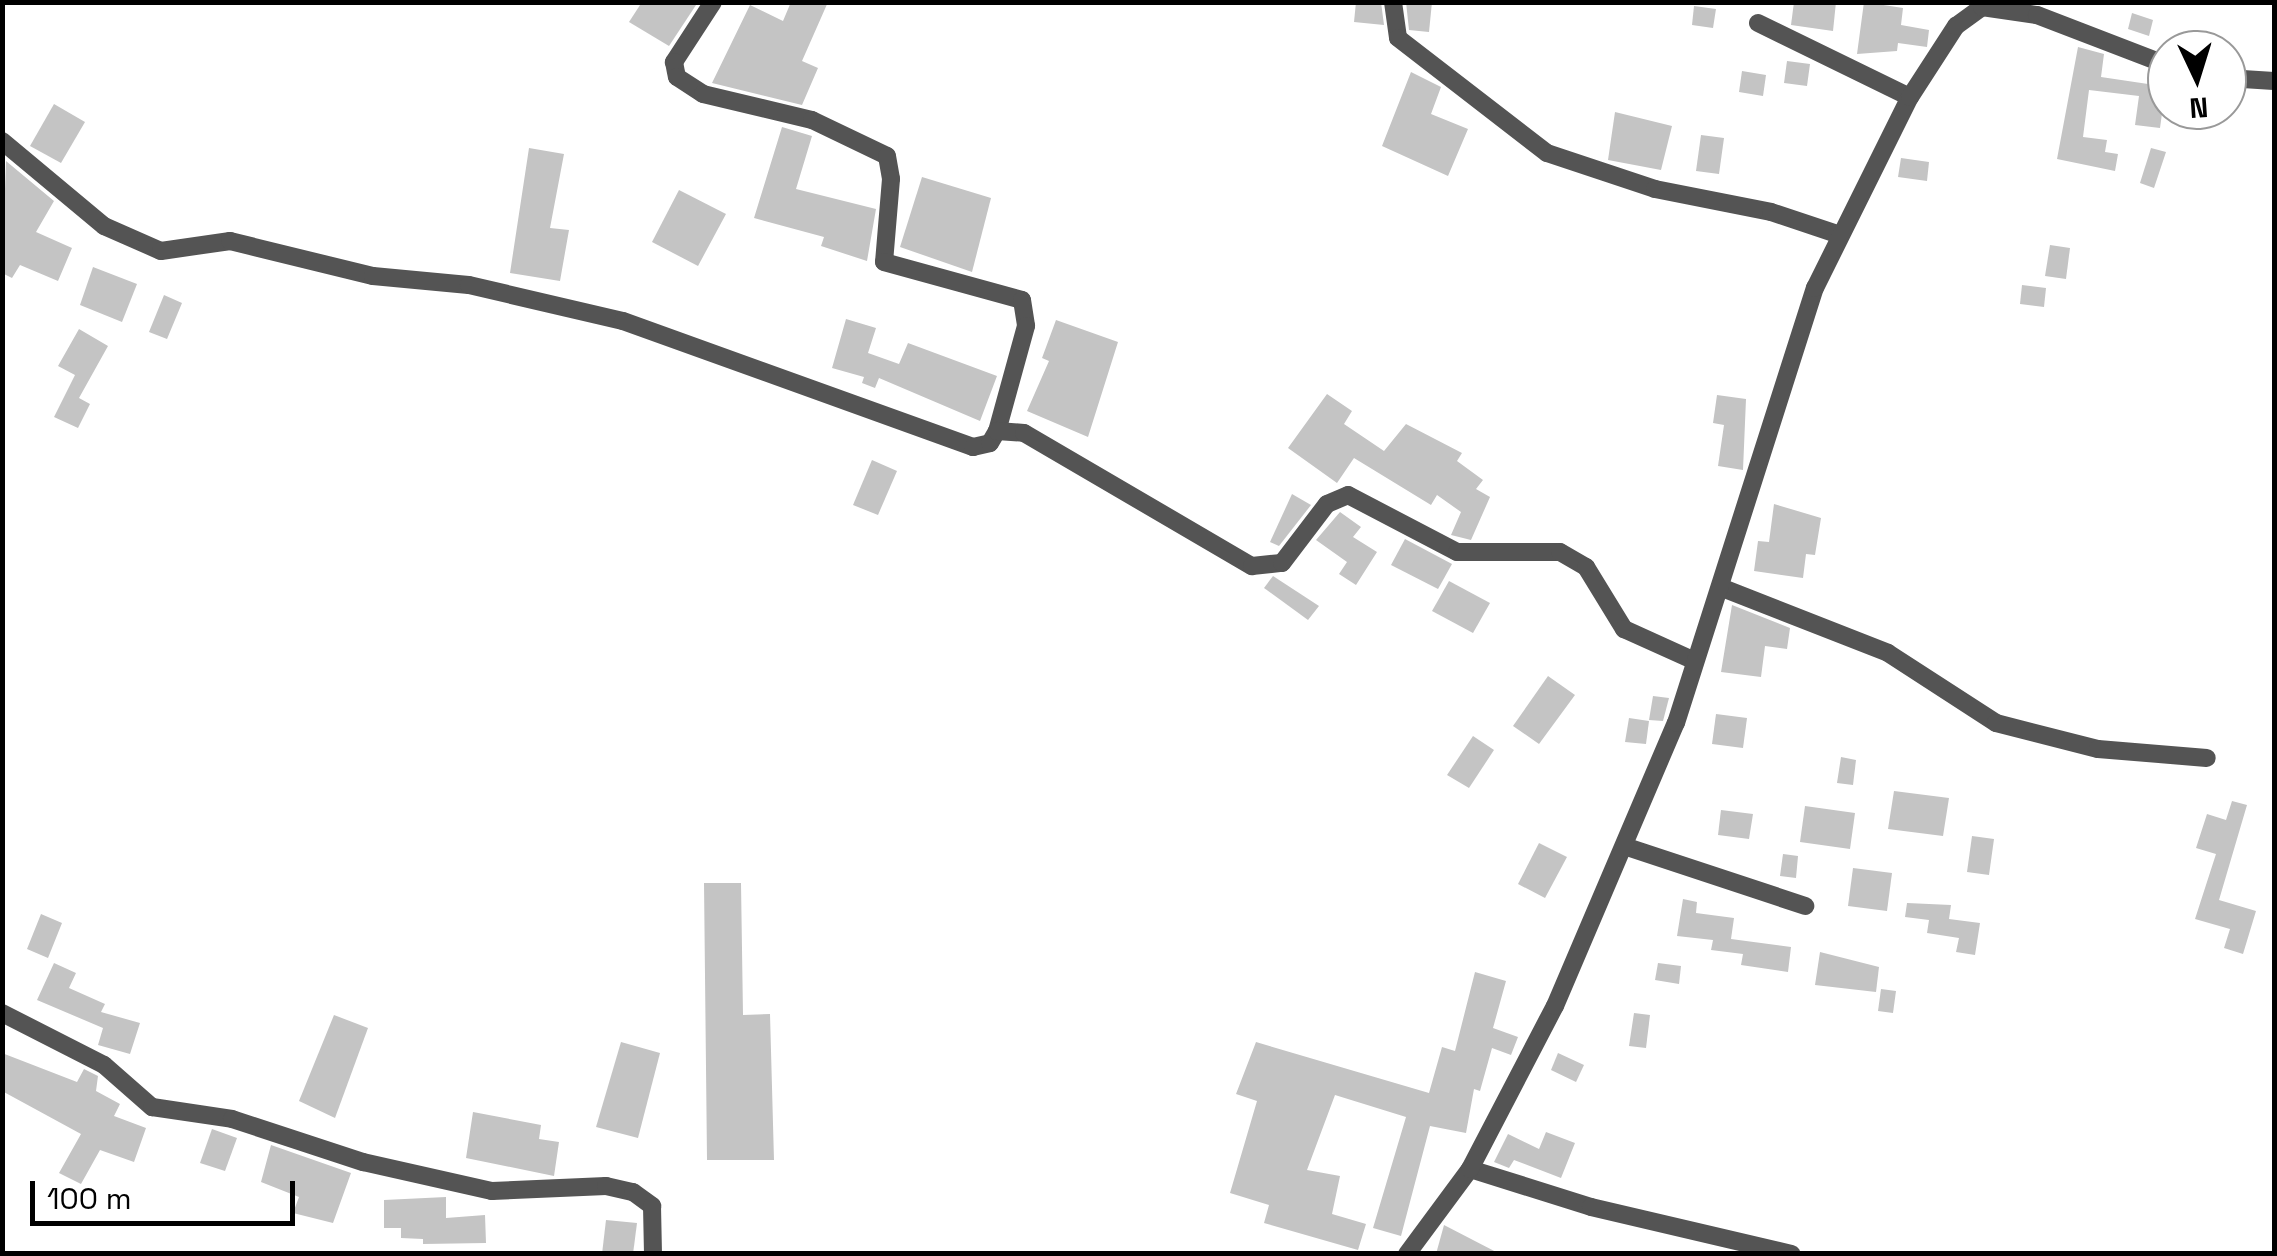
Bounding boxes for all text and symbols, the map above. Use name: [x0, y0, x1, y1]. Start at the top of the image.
north arrow: [2147, 30, 2247, 130]
text: N: [2188, 89, 2210, 127]
scale bar: [35, 1161, 300, 1223]
text: 100 m: [47, 1179, 132, 1218]

